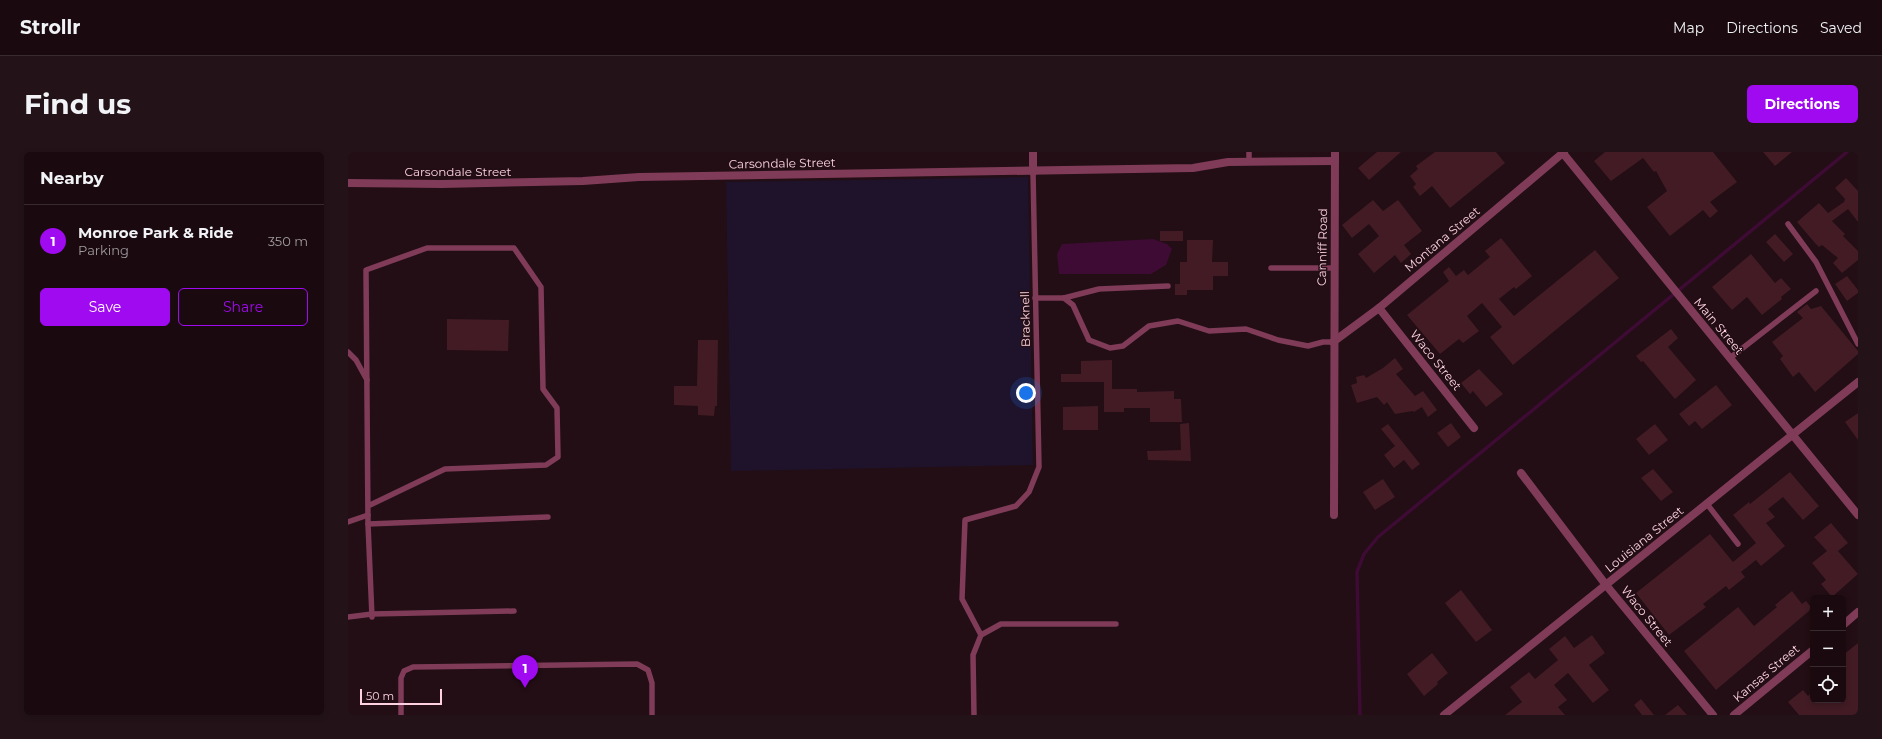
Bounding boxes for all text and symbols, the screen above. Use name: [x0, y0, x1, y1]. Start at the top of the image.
text: Strollr: [20, 16, 81, 39]
text: Map: [1673, 19, 1704, 37]
text: Directions: [1726, 19, 1798, 37]
text: Saved: [1820, 19, 1862, 37]
button: Directions: [1747, 85, 1858, 123]
text: Find us: [24, 87, 131, 121]
street label: Carsondale Street: [728, 155, 836, 171]
street label: Carsondale Street: [405, 164, 512, 179]
text: Nearby: [40, 168, 104, 188]
street label: Montana Street: [1401, 203, 1483, 275]
street label: Canniff Road: [1314, 208, 1330, 286]
text: Monroe Park & Ride: [78, 223, 233, 242]
text: 1: [50, 233, 56, 249]
text: 350 m: [268, 233, 308, 249]
text: Parking: [78, 242, 129, 258]
button: Save: [40, 288, 170, 326]
button: Share: [178, 288, 308, 326]
street label: Bracknell: [1017, 291, 1033, 347]
street label: Main Street: [1691, 295, 1747, 357]
street label: Waco Street: [1407, 327, 1465, 393]
your location: [1016, 383, 1036, 403]
street label: Louisiana Street: [1602, 503, 1686, 575]
street label: Waco Street: [1618, 583, 1676, 649]
map controls: [1810, 595, 1846, 703]
button: +: [1810, 595, 1846, 631]
button: −: [1810, 631, 1846, 667]
street label: Kansas Street: [1730, 641, 1802, 705]
pin: 1: [512, 655, 538, 688]
button: locate: [1810, 667, 1846, 703]
scale bar: [360, 687, 442, 706]
text: 50 m: [366, 689, 394, 703]

